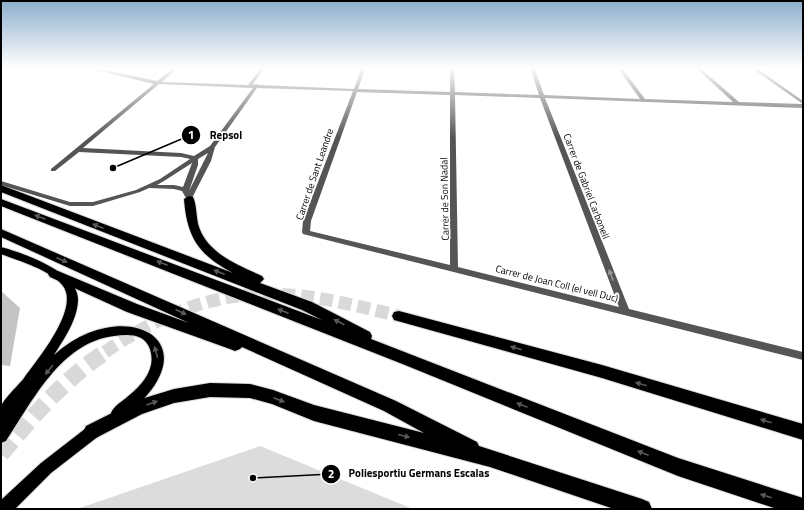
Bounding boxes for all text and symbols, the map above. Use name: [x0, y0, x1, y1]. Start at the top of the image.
callout: Repsol: [181, 124, 250, 147]
text: 1: [188, 125, 194, 144]
street label: Carrer de Sant Leandre: [292, 126, 337, 222]
text: Repsol: [210, 127, 242, 143]
street label: Carrer de Gabriel Carbonell: [560, 131, 614, 241]
street label: Carrer de Son Nadal: [436, 157, 453, 241]
one-way arrow: [34, 213, 46, 219]
one-way arrow: [91, 222, 103, 228]
one-way arrow: [57, 257, 69, 263]
one-way arrow: [155, 260, 167, 266]
street label: Carrer de Joan Coll (el vell Duc): [494, 261, 620, 306]
one-way arrow: [213, 268, 225, 274]
one-way arrow: [608, 269, 614, 281]
one-way arrow: [276, 307, 288, 313]
one-way arrow: [176, 309, 187, 315]
one-way arrow: [333, 319, 345, 325]
one-way arrow: [153, 345, 159, 357]
one-way arrow: [510, 345, 522, 351]
one-way arrow: [45, 365, 53, 375]
one-way arrow: [635, 381, 647, 387]
one-way arrow: [274, 397, 286, 403]
one-way arrow: [147, 400, 159, 406]
one-way arrow: [516, 402, 528, 408]
one-way arrow: [759, 418, 771, 424]
one-way arrow: [398, 433, 410, 439]
one-way arrow: [637, 449, 649, 455]
callout: Poliesportiu Germans Escalas: [321, 462, 498, 485]
text: 2: [328, 464, 334, 483]
text: Poliesportiu Germans Escalas: [349, 465, 489, 481]
one-way arrow: [760, 493, 772, 499]

